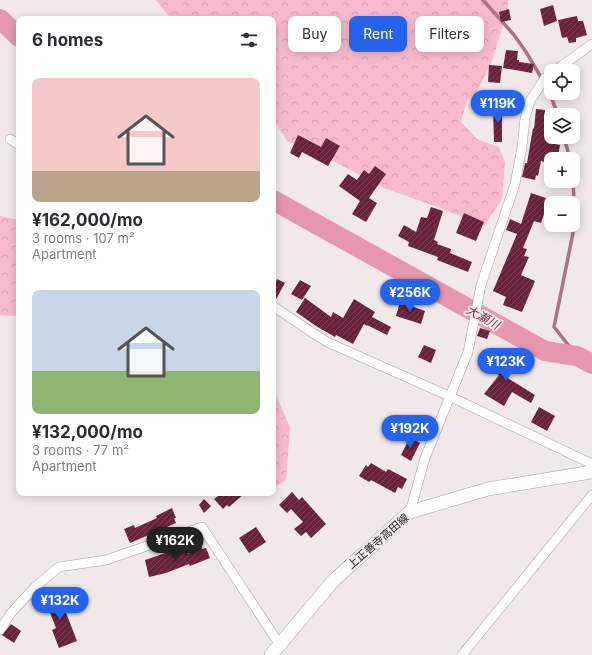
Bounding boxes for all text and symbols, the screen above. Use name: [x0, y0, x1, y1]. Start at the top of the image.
chip: Buy: [288, 16, 341, 52]
chip: Rent: [349, 16, 407, 52]
chip: Filters: [415, 16, 484, 52]
icon: filters: [238, 29, 260, 51]
text: 6 homes: [32, 30, 103, 50]
map controls: [544, 64, 580, 232]
button: locate: [544, 64, 580, 100]
pin: ¥119K: [470, 90, 526, 124]
text: ¥119K: [480, 95, 516, 111]
icon: home: [110, 104, 182, 176]
button: layers: [544, 108, 580, 144]
button: +: [544, 152, 580, 188]
button: −: [544, 196, 580, 232]
text: ¥162,000/mo: [32, 210, 143, 230]
text: 3 rooms · 107 m²: [32, 230, 135, 246]
text: Apartment: [32, 246, 97, 262]
pin: ¥256K: [382, 279, 438, 313]
text: ¥256K: [389, 284, 431, 300]
water label: 大瀬川: [464, 302, 504, 333]
icon: home: [110, 316, 182, 388]
pin: ¥123K: [478, 348, 534, 382]
text: ¥123K: [487, 353, 525, 369]
pin: ¥192K: [382, 415, 438, 449]
text: ¥192K: [391, 420, 430, 436]
text: ¥132,000/mo: [32, 422, 143, 442]
text: 3 rooms · 77 m²: [32, 442, 129, 458]
text: Apartment: [32, 458, 97, 474]
street label: 上正善寺高田線: [344, 510, 412, 572]
pin: ¥162K: [147, 527, 203, 561]
text: ¥162K: [156, 532, 195, 548]
pin: ¥132K: [32, 587, 88, 621]
text: ¥132K: [41, 592, 79, 608]

